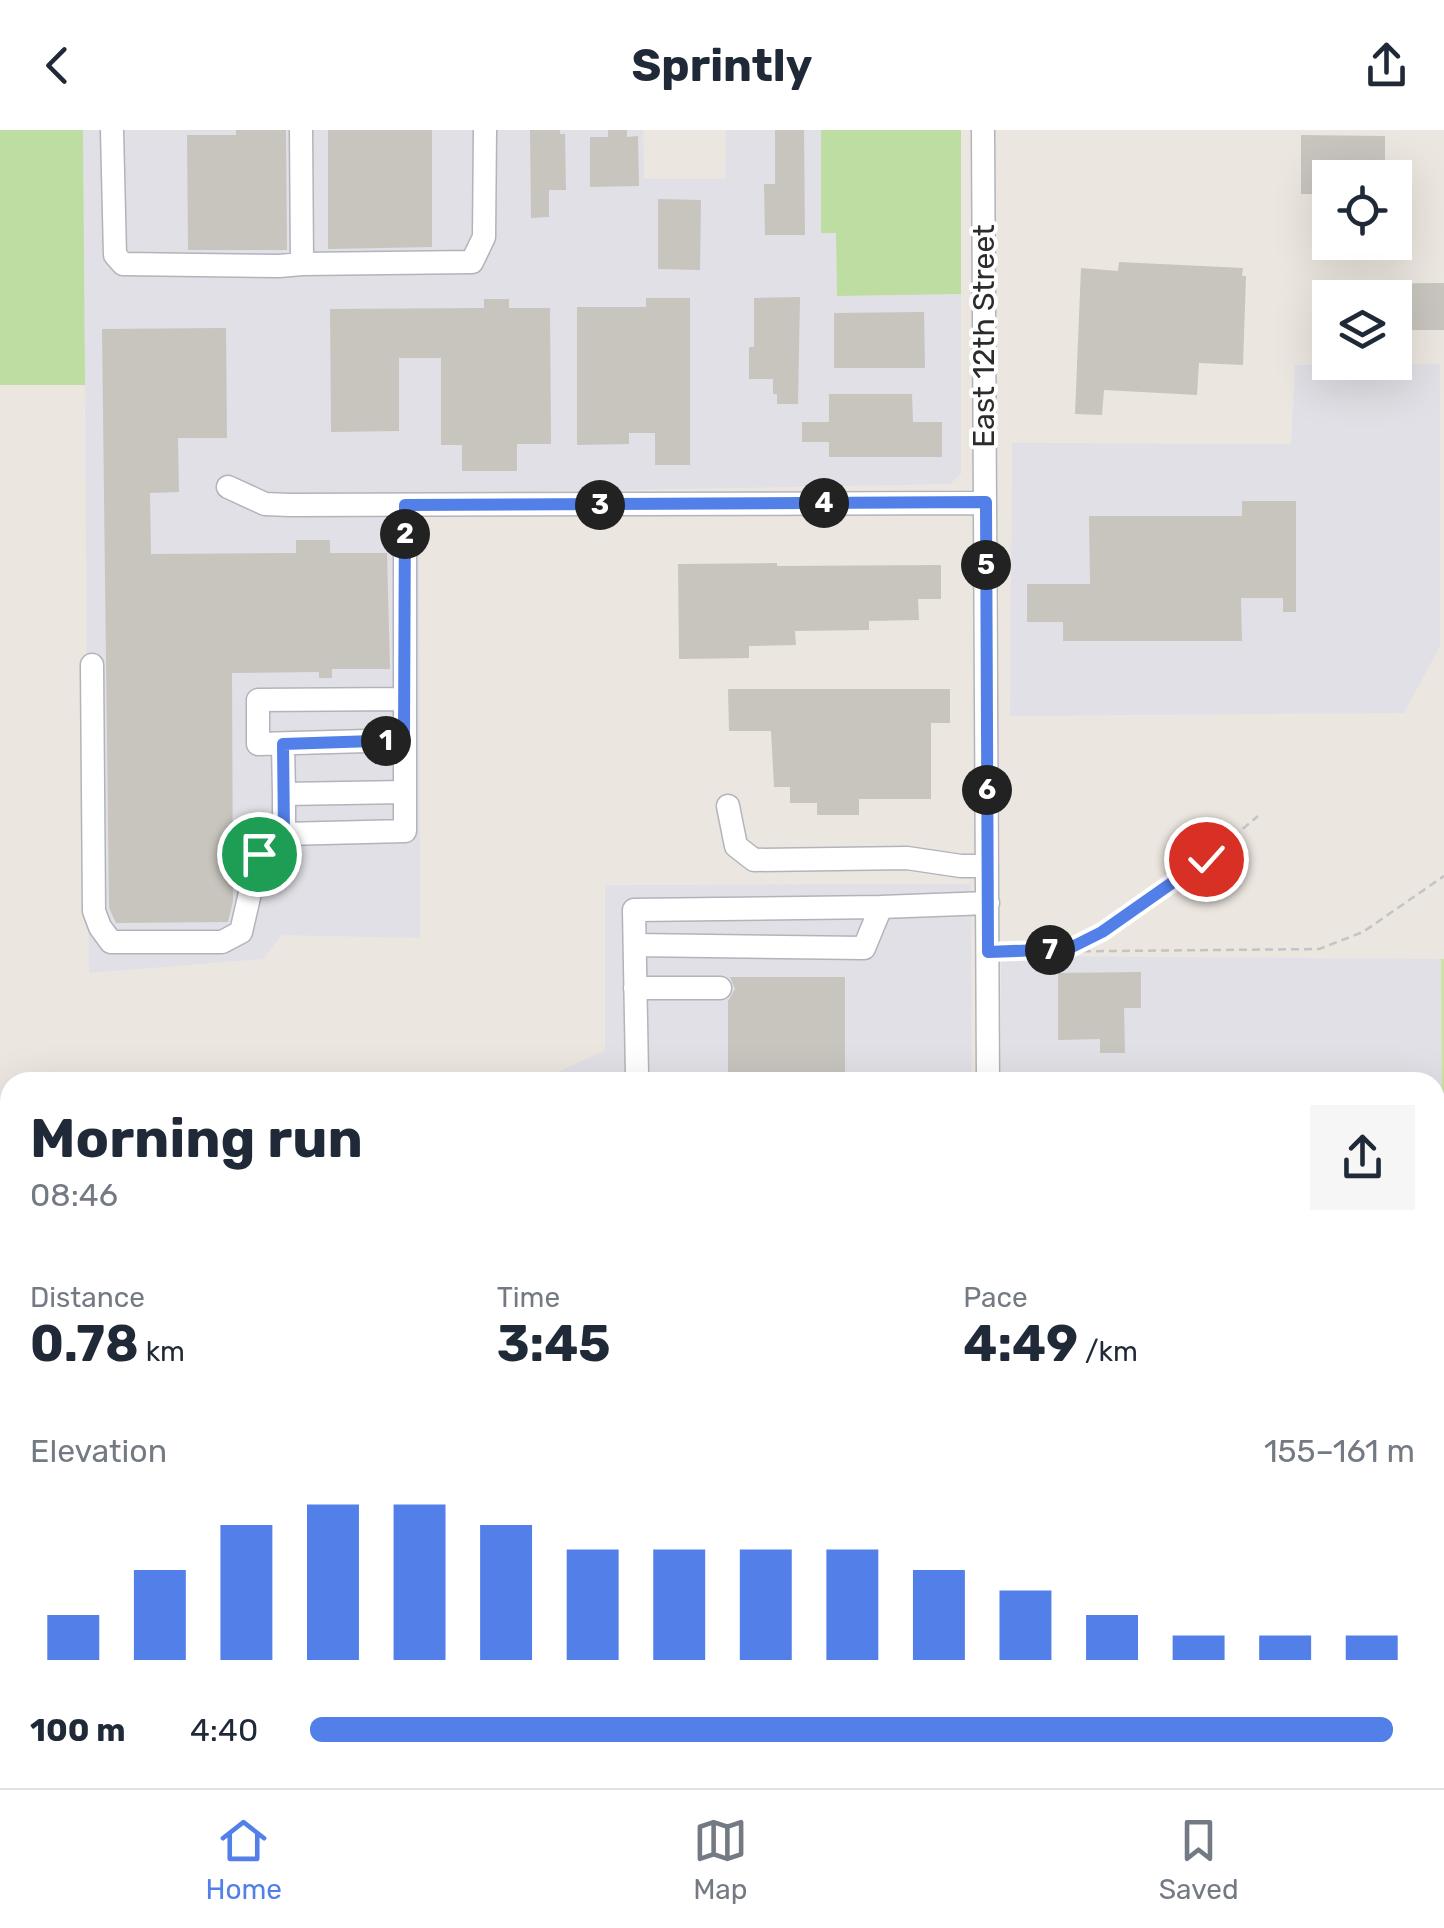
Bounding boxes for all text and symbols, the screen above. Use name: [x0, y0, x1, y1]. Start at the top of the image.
icon: back: [30, 38, 85, 93]
icon: share: [1359, 38, 1414, 93]
text: Sprintly: [632, 39, 812, 92]
map controls: [1312, 160, 1412, 380]
button: locate: [1312, 160, 1412, 260]
street label: East 12th Street: [966, 224, 1002, 448]
button: layers: [1312, 280, 1412, 380]
pin: 4: [799, 478, 849, 528]
pin: 3: [575, 480, 625, 530]
text: 4: [814, 486, 834, 519]
text: 3: [591, 488, 609, 521]
pin: 2: [380, 509, 430, 559]
text: 2: [396, 517, 414, 550]
pin: 5: [961, 540, 1011, 590]
text: 5: [977, 548, 995, 581]
pin: 1: [361, 716, 411, 766]
text: 1: [379, 724, 393, 757]
pin: 6: [962, 765, 1012, 815]
text: 6: [978, 773, 996, 806]
pin: [217, 812, 302, 897]
pin: [1164, 817, 1249, 902]
icon: arrive: [232, 827, 287, 882]
icon: check: [1179, 832, 1234, 887]
pin: 7: [1025, 925, 1075, 975]
text: 7: [1042, 933, 1058, 966]
button: share: [1310, 1105, 1415, 1210]
text: Morning run: [30, 1106, 363, 1171]
text: 08:46: [30, 1176, 118, 1214]
text: Distance: [30, 1281, 145, 1314]
text: Time: [497, 1281, 560, 1314]
text: Pace: [963, 1281, 1028, 1314]
text: 0.78: [30, 1314, 139, 1374]
text: 3:45: [497, 1314, 611, 1374]
text: 4:49: [963, 1314, 1078, 1374]
text: km: [139, 1335, 185, 1368]
text: /km: [1078, 1335, 1138, 1368]
text: Elevation: [30, 1432, 167, 1470]
text: 155–161 m: [1264, 1432, 1415, 1470]
text: 100 m: [30, 1711, 126, 1749]
text: 4:40: [190, 1711, 258, 1749]
tab: Home: [205, 1813, 282, 1906]
tab: Map: [693, 1813, 748, 1906]
tab: Saved: [1159, 1813, 1239, 1906]

